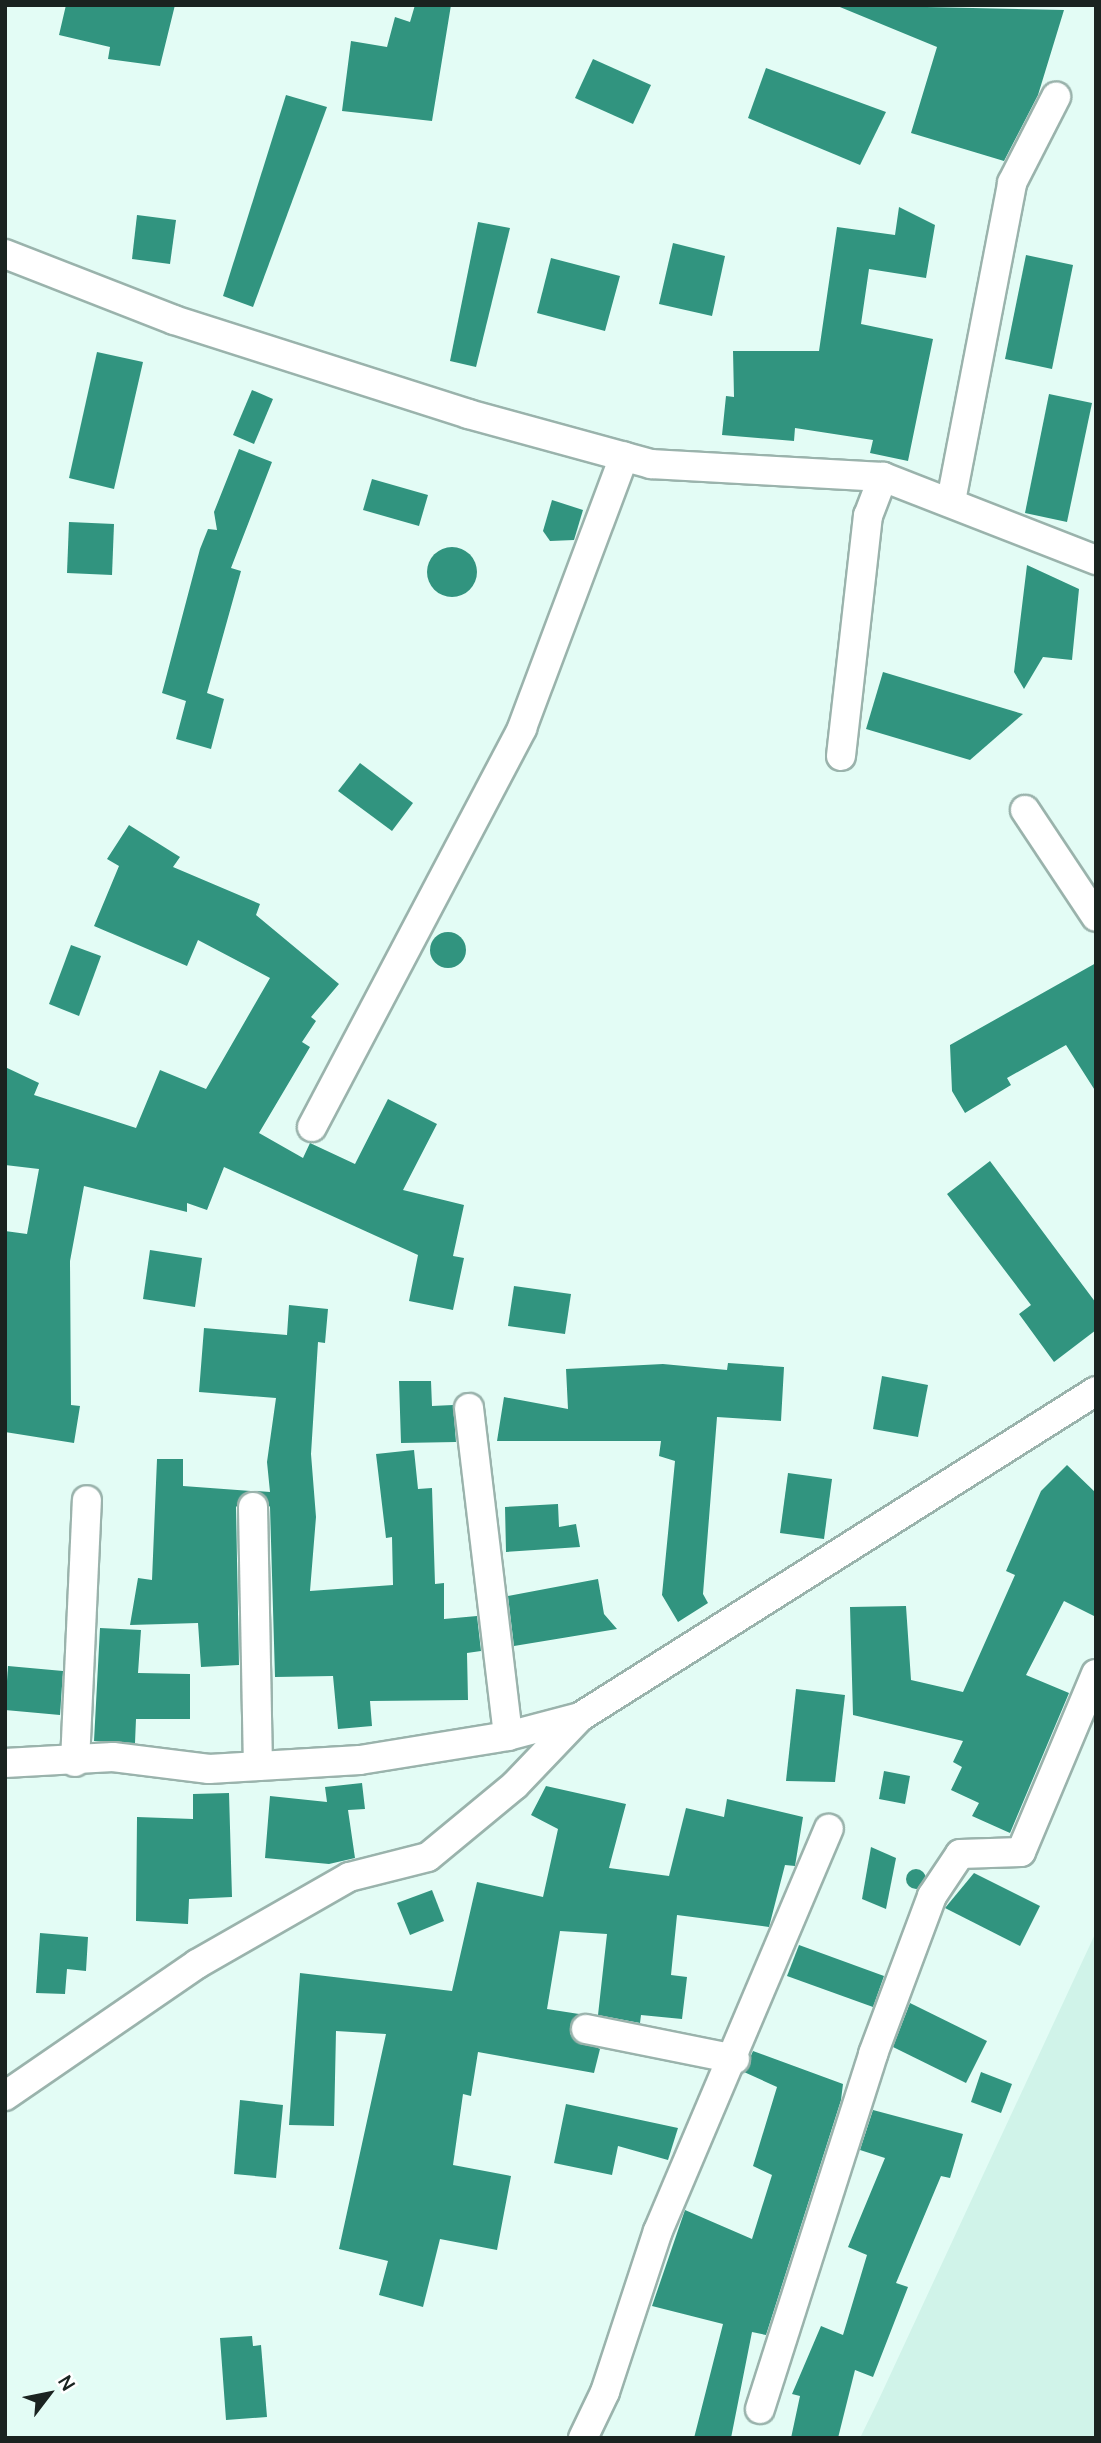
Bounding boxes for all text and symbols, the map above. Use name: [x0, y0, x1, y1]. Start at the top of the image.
north arrow: [14, 2359, 84, 2429]
text: N: [52, 2370, 81, 2396]

